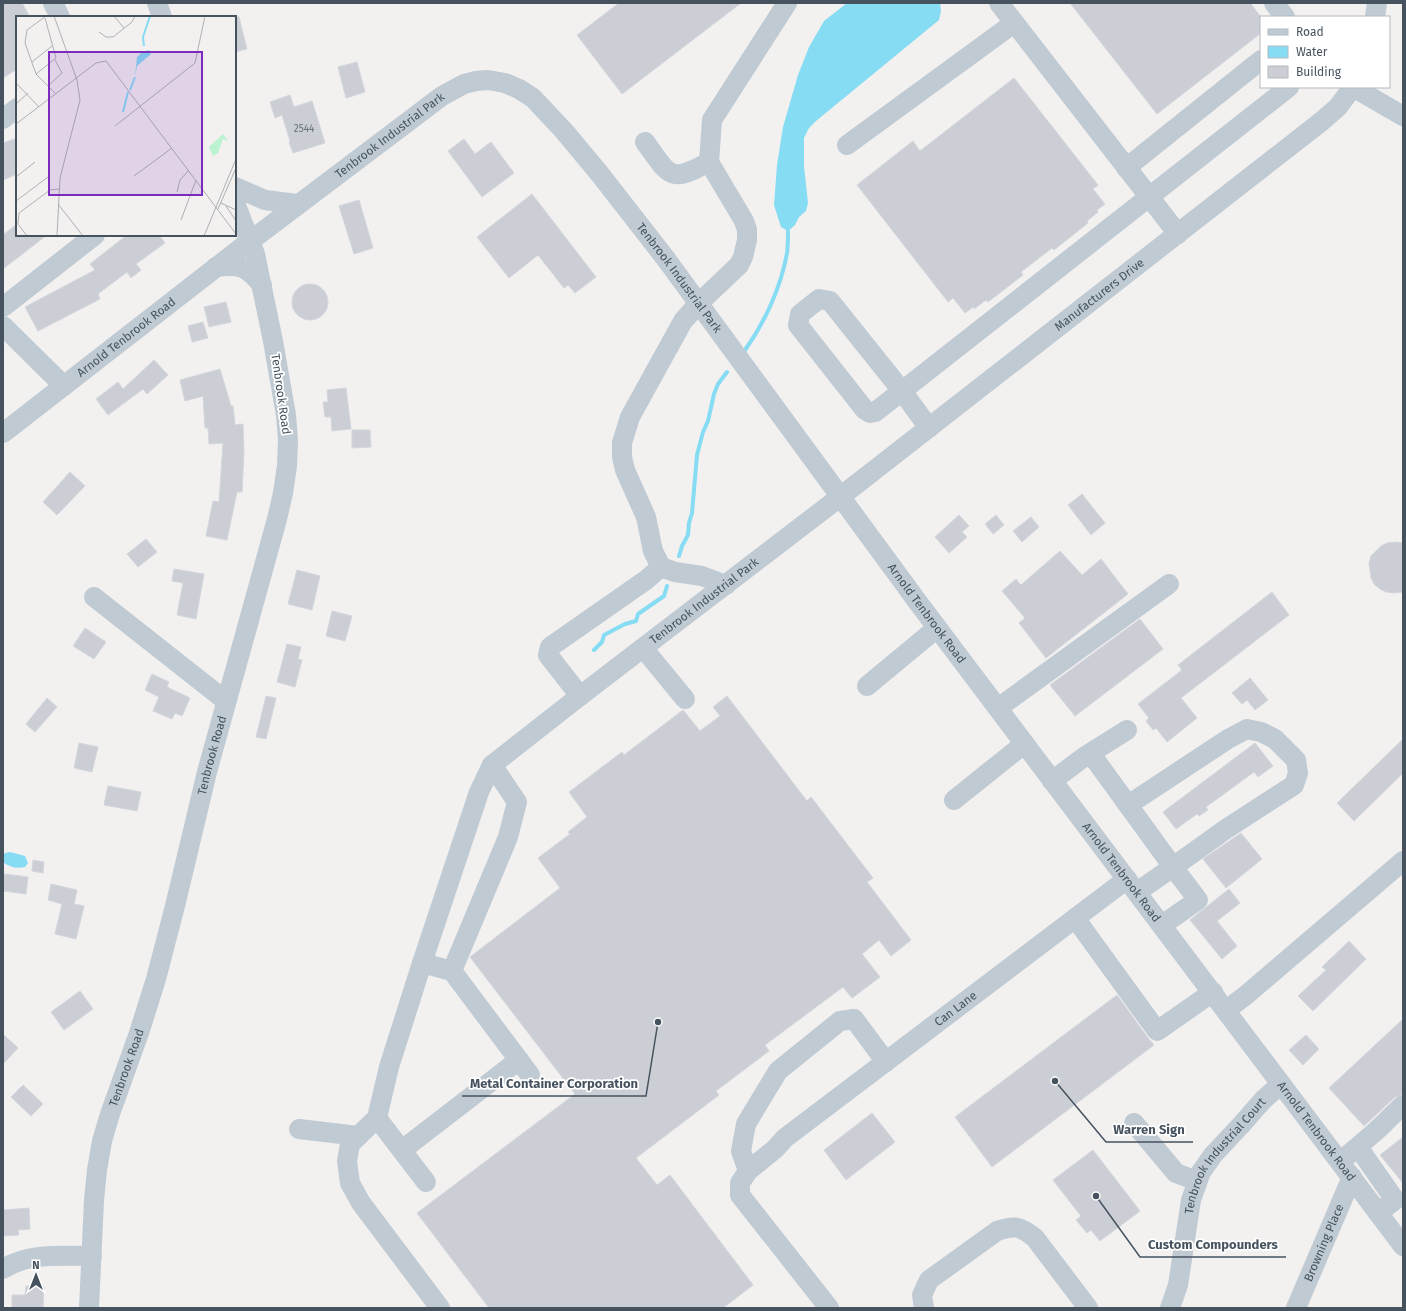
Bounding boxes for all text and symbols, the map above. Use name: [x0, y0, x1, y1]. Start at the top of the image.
inset map: [16, 16, 236, 236]
legend: [1260, 16, 1390, 88]
text: Road: [1296, 25, 1324, 39]
text: Water: [1296, 45, 1328, 59]
text: Building: [1296, 65, 1342, 79]
street label: Tenbrook Industrial Park: [332, 89, 448, 181]
house number: 2544: [294, 123, 315, 135]
street label: Tenbrook Industrial Park: [634, 220, 725, 336]
street label: Manufacturers Drive: [1052, 256, 1147, 334]
street label: Arnold Tenbrook Road: [74, 295, 178, 380]
street label: Tenbrook Road: [268, 353, 294, 435]
street label: Tenbrook Industrial Park: [647, 554, 762, 647]
street label: Arnold Tenbrook Road: [885, 561, 969, 666]
street label: Tenbrook Road: [195, 714, 229, 797]
street label: Arnold Tenbrook Road: [1079, 820, 1163, 925]
street label: Can Lane: [932, 988, 980, 1029]
street label: Tenbrook Road: [106, 1027, 147, 1109]
callout: Metal Container Corporation: [462, 1071, 646, 1096]
text: Metal Container Corporation: [470, 1076, 638, 1091]
street label: Arnold Tenbrook Road: [1274, 1079, 1358, 1184]
street label: Tenbrook Industrial Court: [1182, 1095, 1269, 1215]
callout: Warren Sign: [1106, 1117, 1193, 1142]
text: Warren Sign: [1113, 1122, 1185, 1137]
street label: Browning Place: [1301, 1202, 1347, 1284]
callout: Custom Compounders: [1140, 1232, 1286, 1257]
text: Custom Compounders: [1148, 1237, 1279, 1252]
north arrow: [16, 1255, 56, 1295]
text: N: [32, 1259, 40, 1272]

